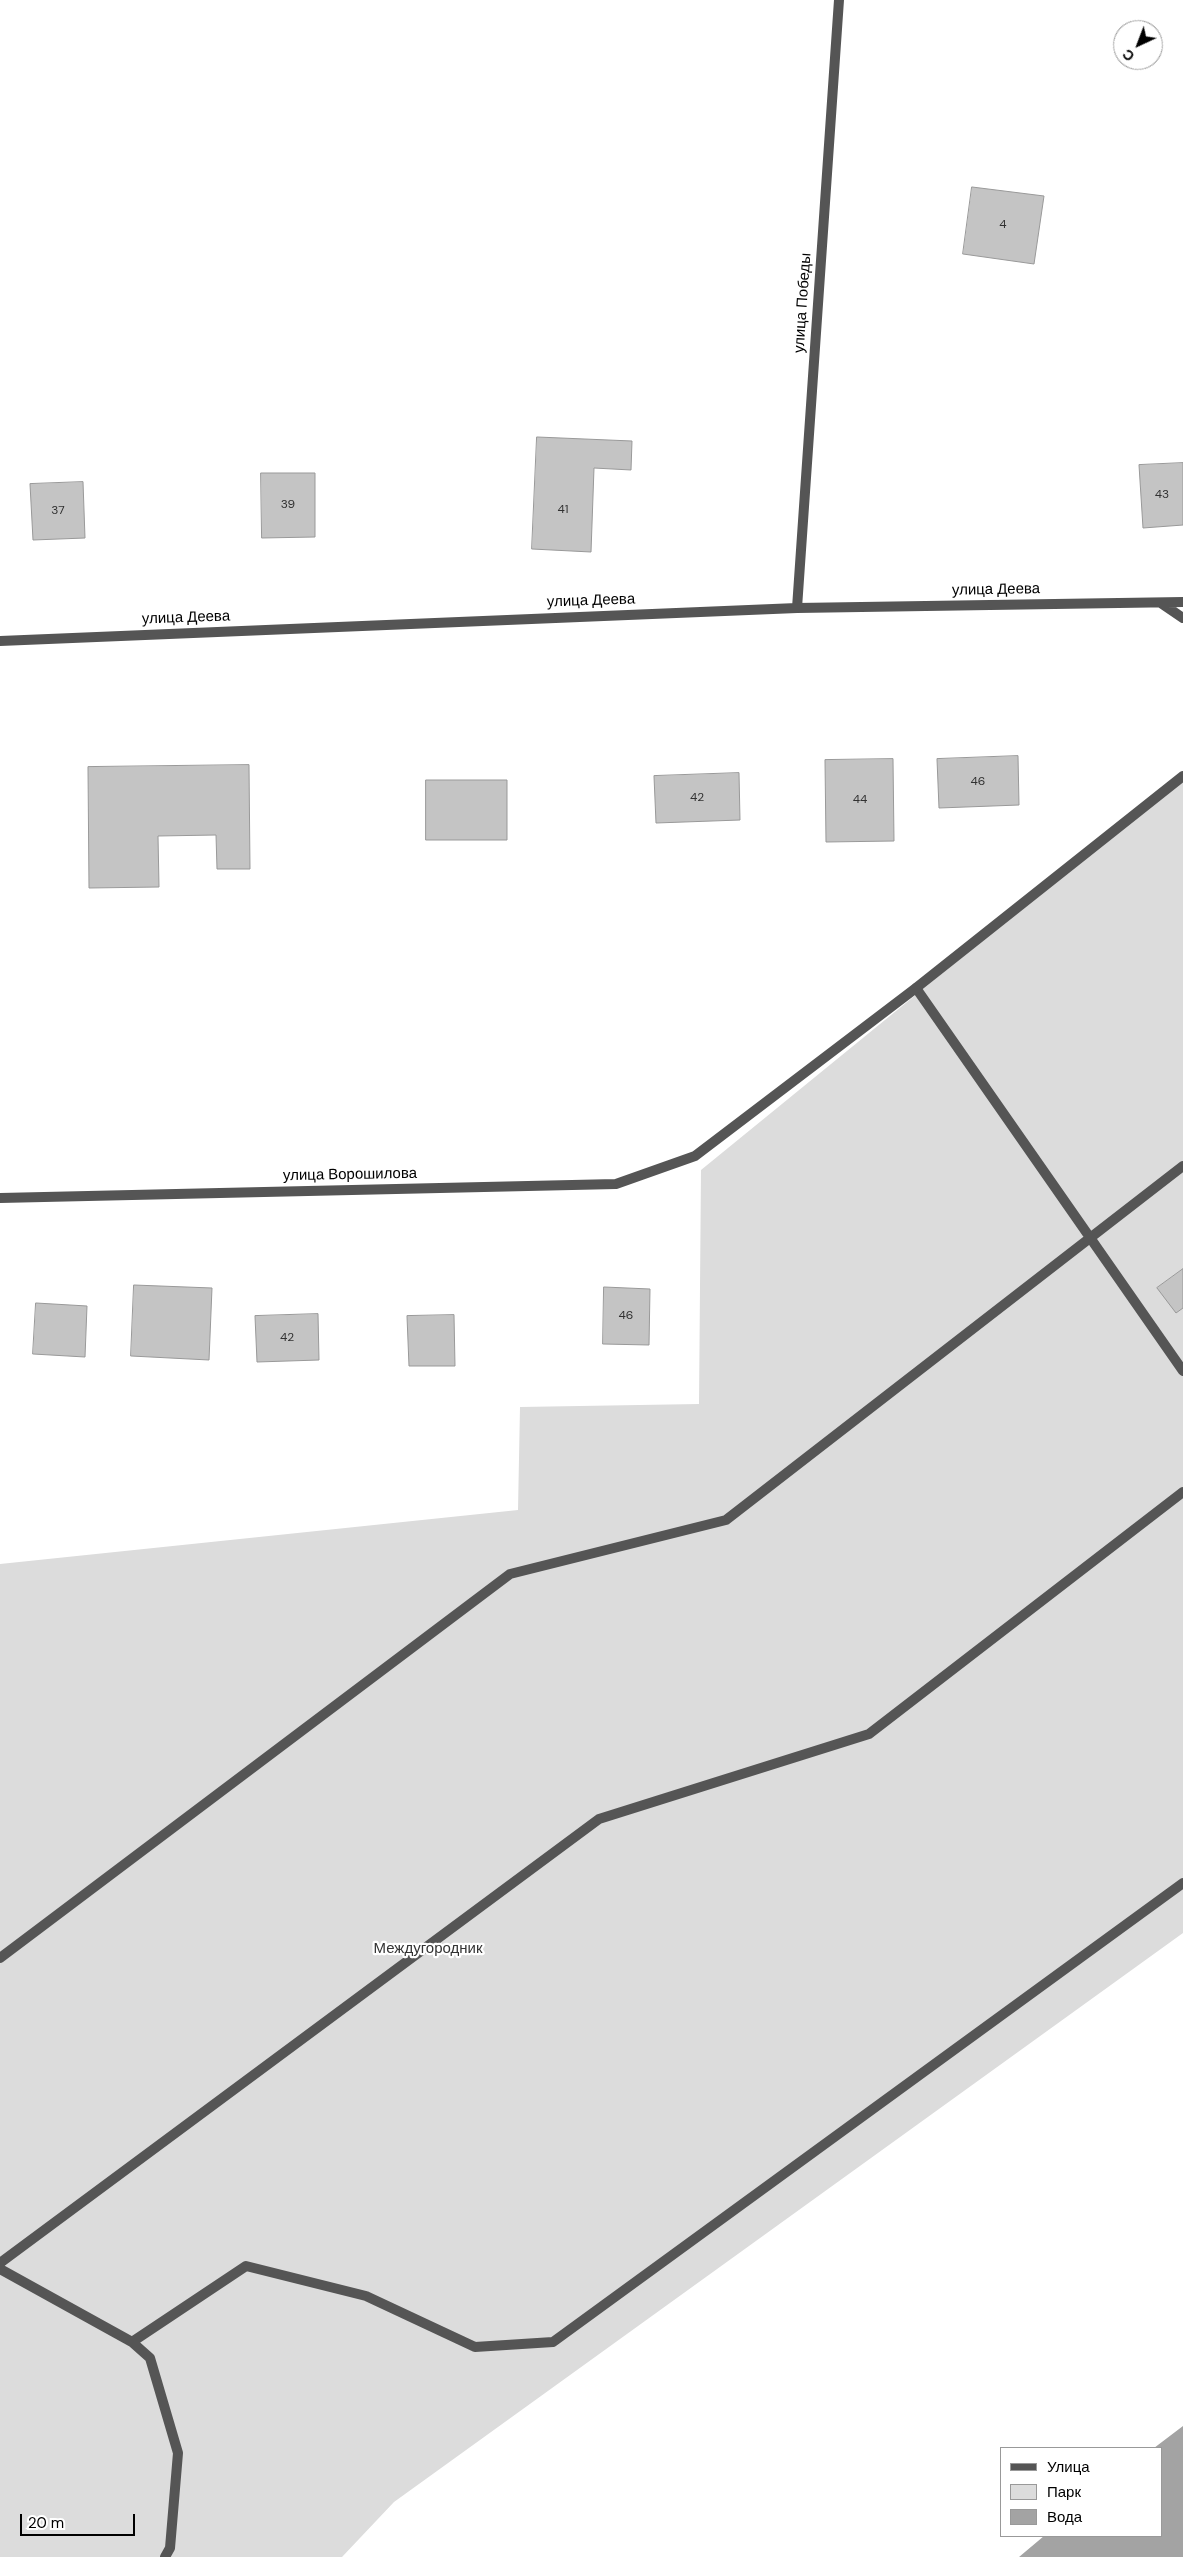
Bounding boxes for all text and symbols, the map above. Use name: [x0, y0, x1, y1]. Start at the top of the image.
north arrow: [1113, 20, 1163, 70]
text: С: [1119, 45, 1138, 65]
house number: 4: [999, 218, 1007, 232]
street label: улица Победы: [791, 252, 815, 354]
house number: 43: [1155, 488, 1169, 502]
house number: 39: [281, 498, 295, 512]
house number: 41: [557, 503, 569, 517]
house number: 37: [51, 504, 65, 518]
street label: улица Деева: [952, 580, 1040, 600]
street label: улица Деева: [547, 590, 635, 612]
street label: улица Деева: [142, 607, 230, 629]
house number: 46: [971, 775, 985, 789]
house number: 42: [690, 791, 704, 805]
house number: 44: [853, 793, 867, 807]
street label: улица Ворошилова: [283, 1165, 417, 1185]
house number: 46: [619, 1309, 633, 1323]
house number: 42: [280, 1331, 294, 1345]
park label: Междугородник: [374, 1940, 482, 1958]
legend: [1000, 2447, 1163, 2537]
text: Улица: [1047, 2457, 1090, 2477]
text: Парк: [1047, 2482, 1081, 2502]
scale bar: [22, 2504, 138, 2536]
text: Вода: [1047, 2507, 1082, 2527]
text: 20 m: [28, 2513, 64, 2533]

